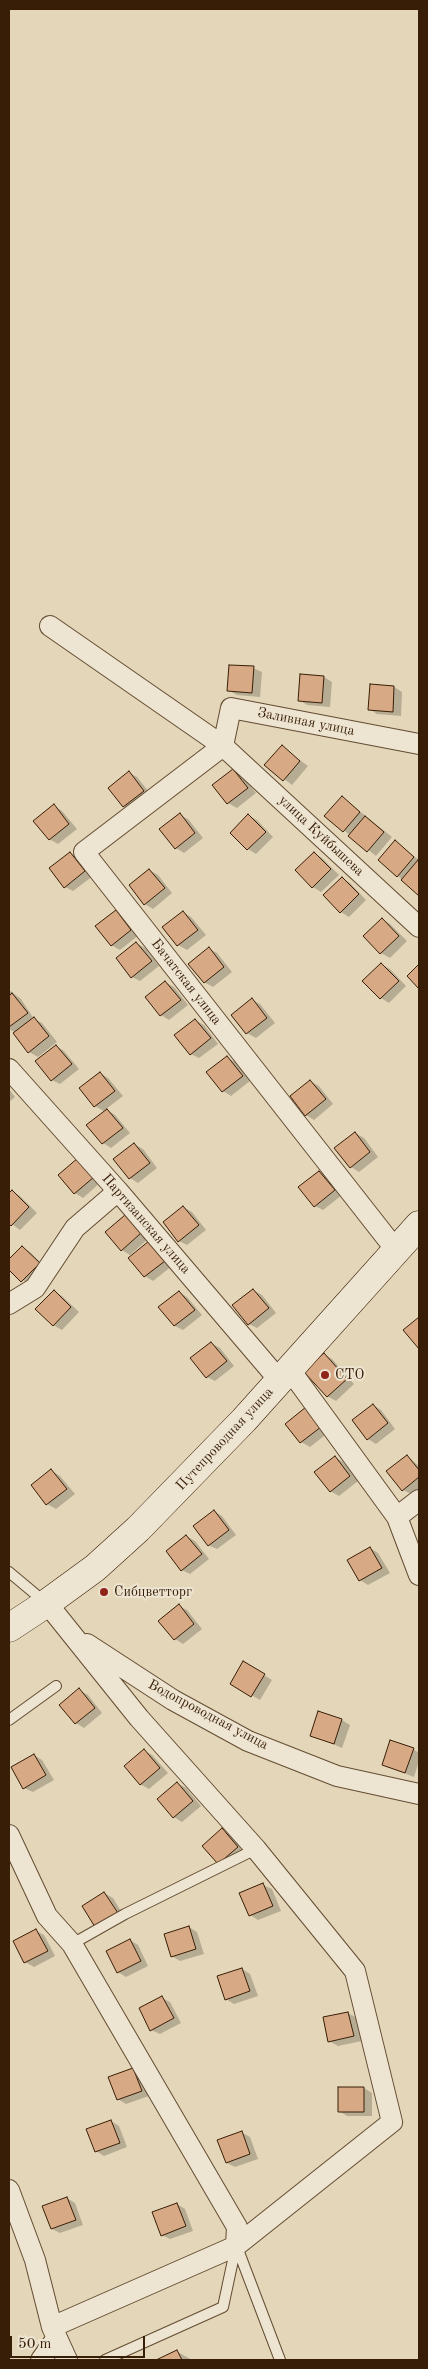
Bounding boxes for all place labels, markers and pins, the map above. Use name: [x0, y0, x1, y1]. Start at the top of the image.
place label: СТО: [335, 1367, 364, 1383]
marker: СТО: [319, 1369, 331, 1381]
place label: Сибцветторг: [114, 1584, 192, 1600]
marker: Сибцветторг: [98, 1586, 110, 1598]

